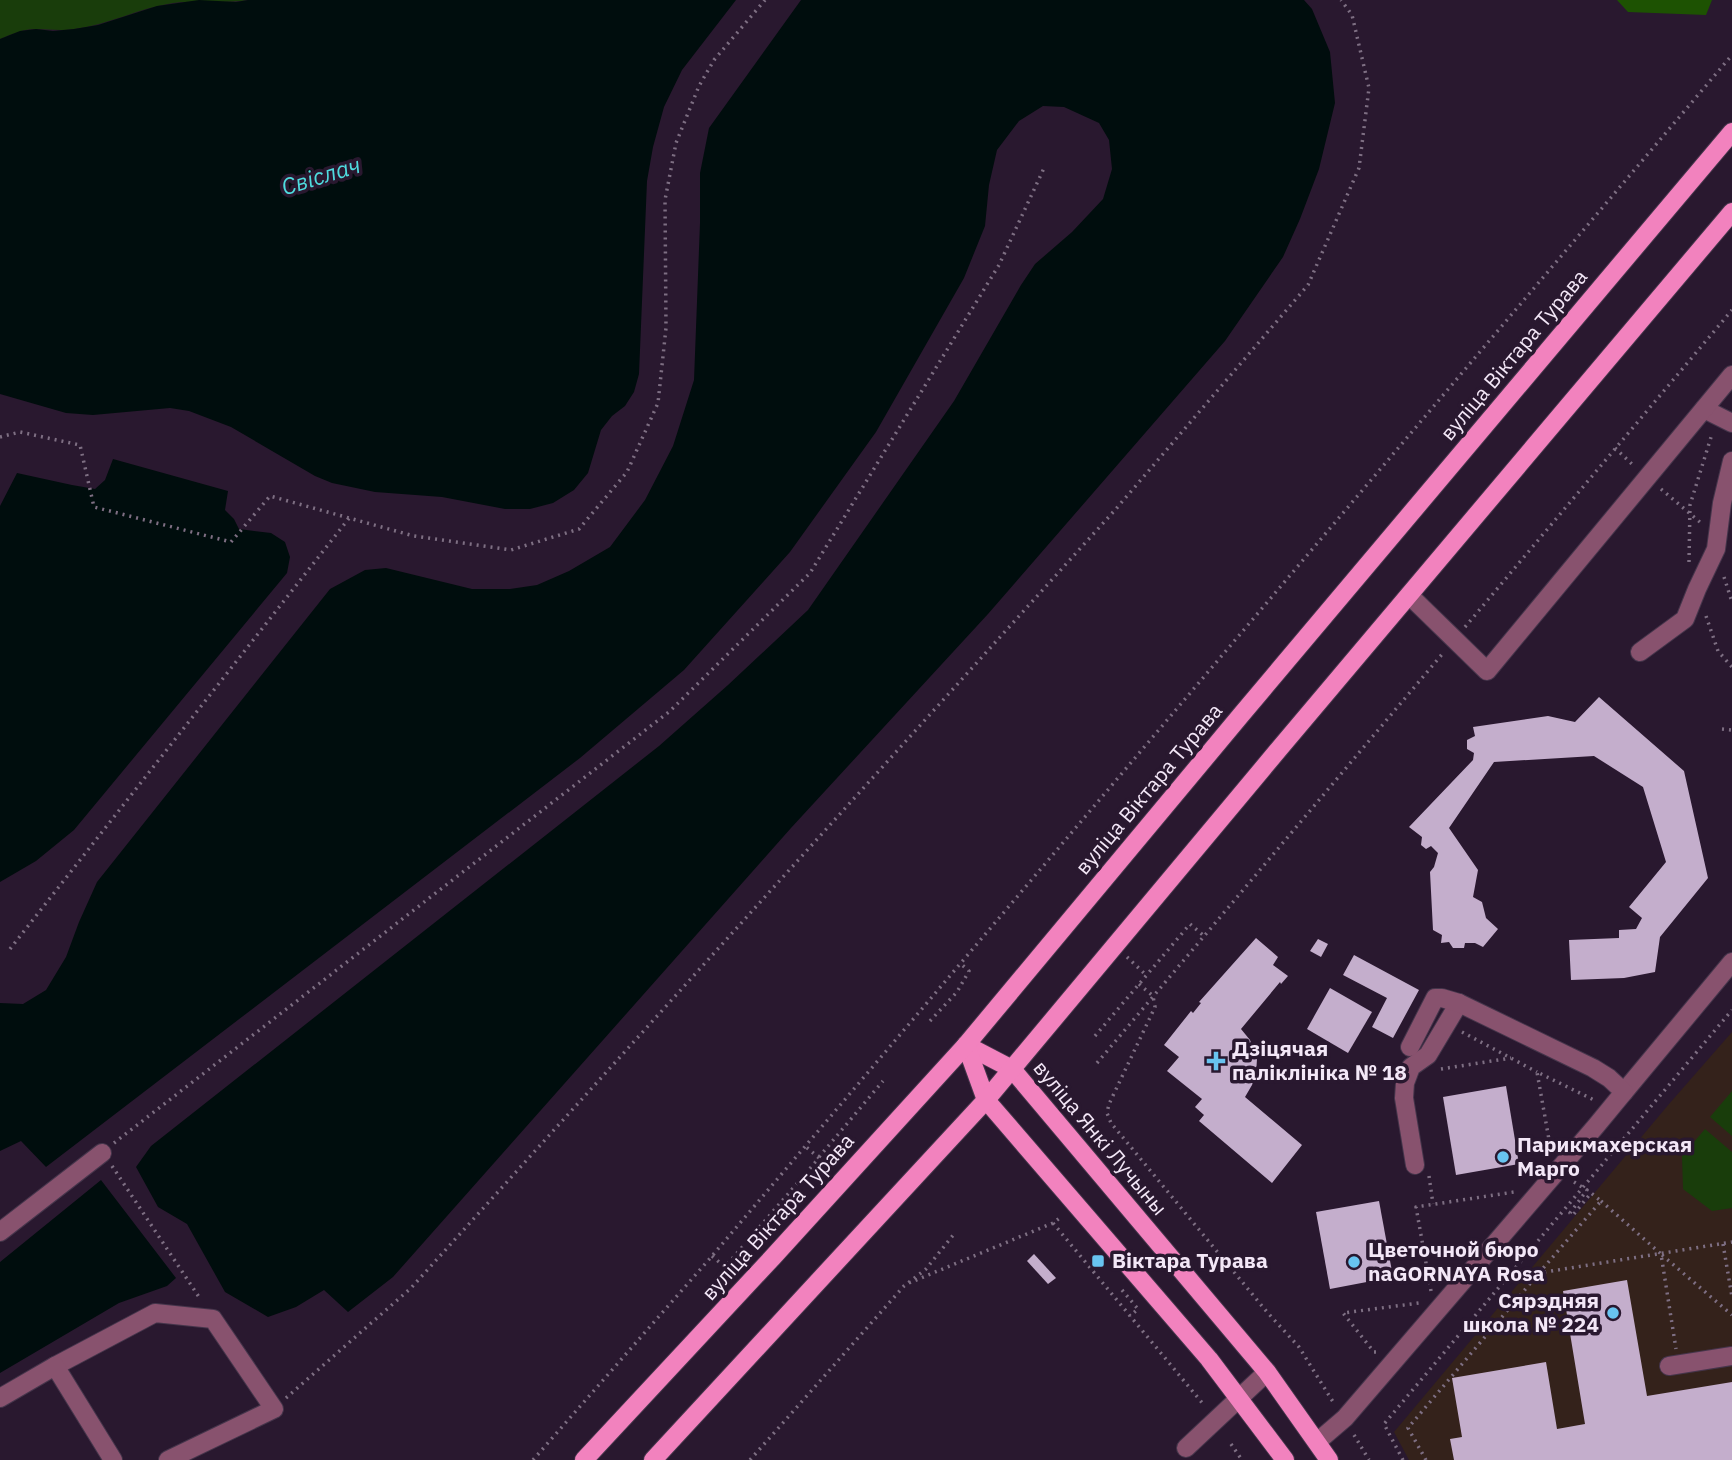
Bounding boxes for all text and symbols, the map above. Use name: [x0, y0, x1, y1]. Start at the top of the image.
water label: Свіслач: [277, 149, 364, 201]
street label: вуліца Віктара Турава: [1433, 263, 1593, 446]
street label: вуліца Віктара Турава: [1068, 697, 1228, 880]
place label: Дзіцячая паліклініка № 18: [1232, 1034, 1407, 1086]
marker: Дзіцячая паліклініка № 18: [1206, 1051, 1226, 1071]
street label: вуліца Янкі Лучыны: [1028, 1054, 1174, 1221]
street label: вуліца Віктара Турава: [695, 1127, 860, 1306]
place label: Парикмахерская Марго: [1517, 1130, 1692, 1182]
marker: Парикмахерская Марго: [1495, 1149, 1511, 1165]
place label: Цветочной бюро naGORNAYA Rosa: [1368, 1235, 1545, 1287]
place label: Віктара Турава: [1112, 1246, 1268, 1274]
marker: Віктара Турава: [1090, 1253, 1106, 1269]
marker: Цветочной бюро naGORNAYA Rosa: [1346, 1254, 1362, 1270]
place label: Сярэдняя школа № 224: [1463, 1286, 1599, 1338]
marker: Сярэдняя школа № 224: [1605, 1305, 1621, 1321]

